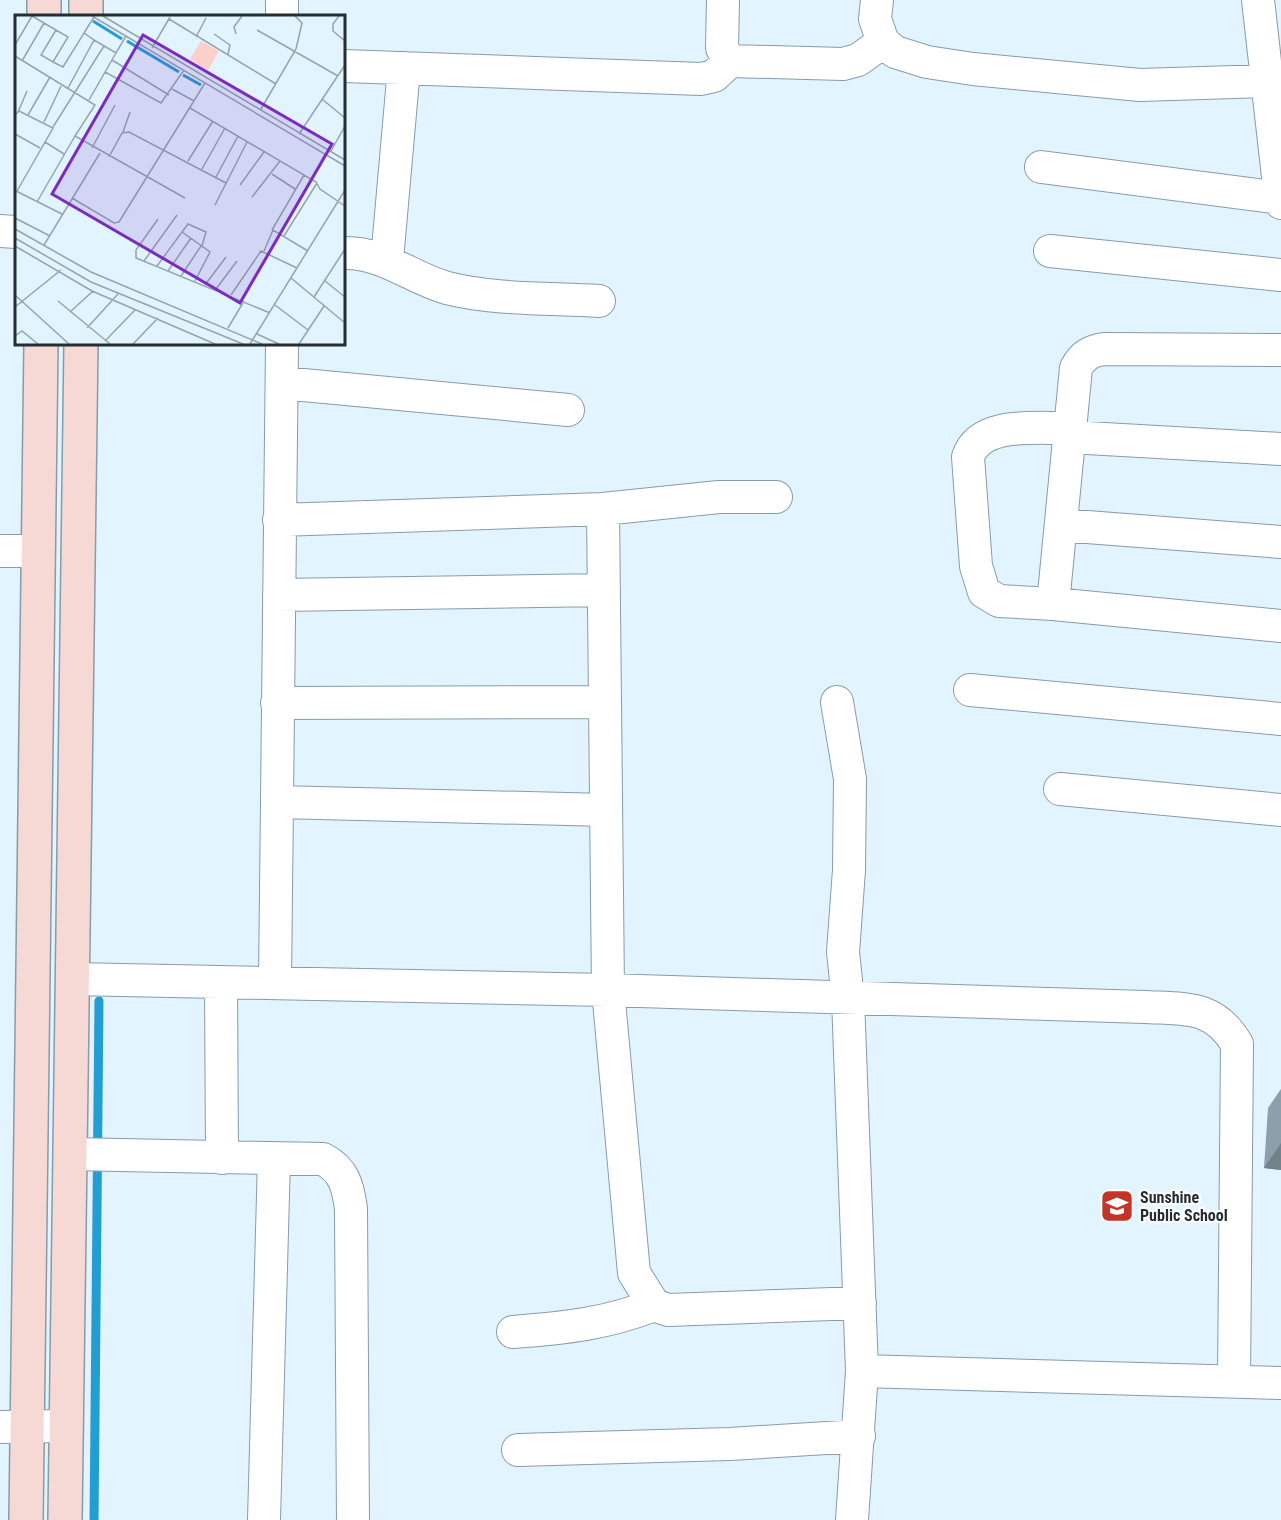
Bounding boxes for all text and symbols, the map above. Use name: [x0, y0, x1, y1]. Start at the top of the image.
inset map: [15, 15, 345, 345]
school or university icon: Sunshine Public School: [1099, 1188, 1135, 1224]
place label: Sunshine Public School: [1140, 1188, 1228, 1225]

